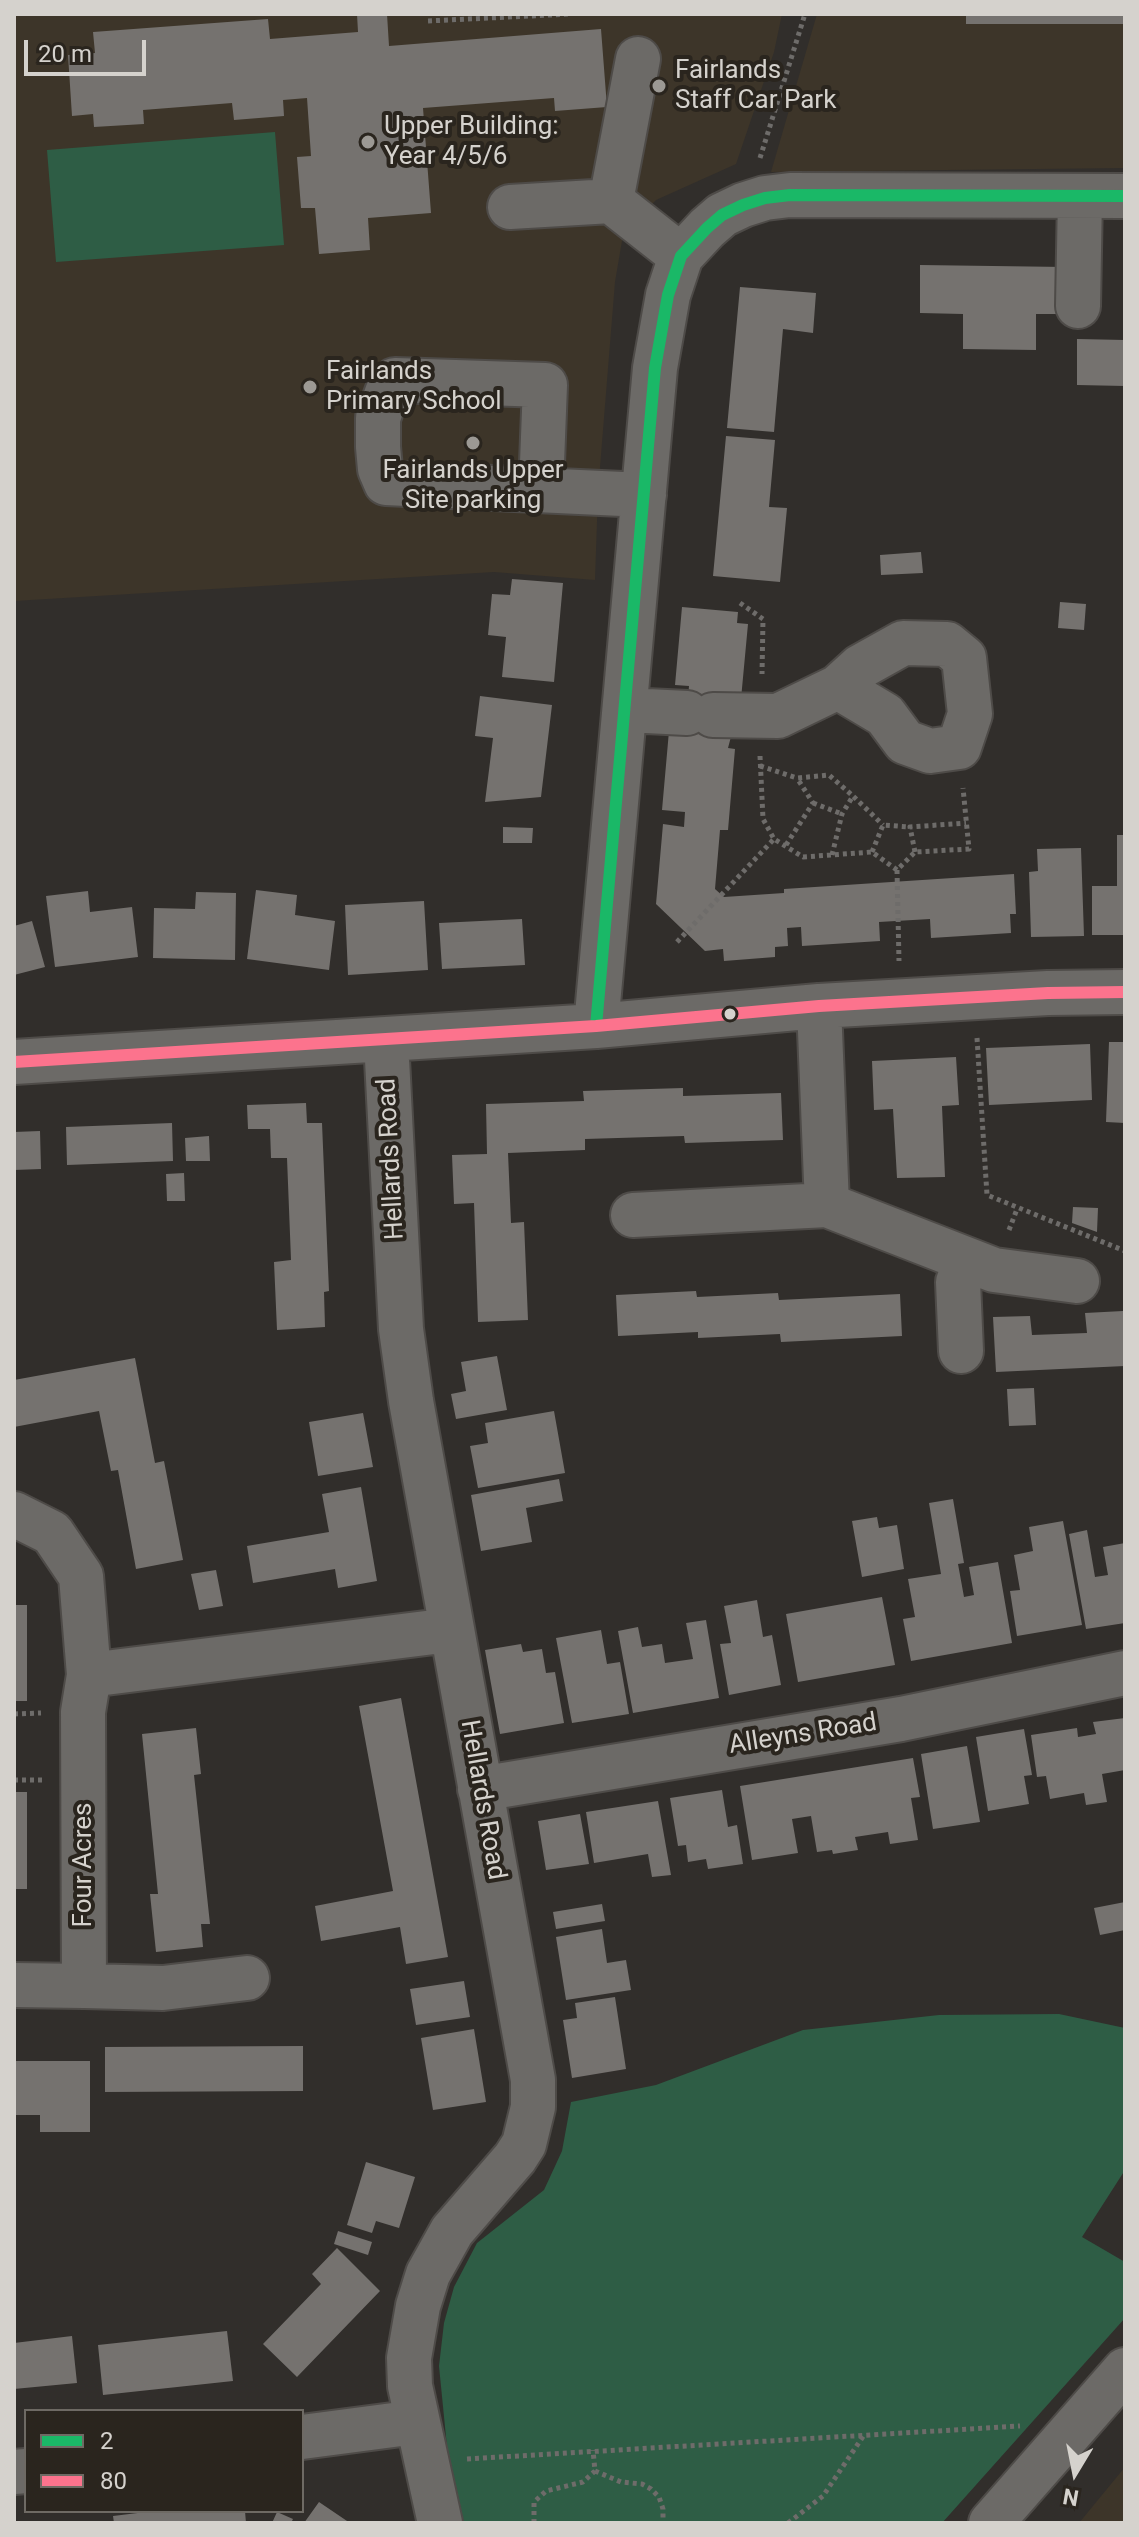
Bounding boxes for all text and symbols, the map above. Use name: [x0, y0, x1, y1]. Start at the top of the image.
scale bar: [28, 24, 150, 74]
text: 20 m: [38, 40, 92, 68]
place label: Fairlands Staff Car Park: [675, 55, 836, 116]
marker: Fairlands Staff Car Park: [650, 77, 668, 95]
place label: Upper Building: Year 4/5/6: [384, 111, 559, 172]
marker: Upper Building: Year 4/5/6: [359, 133, 377, 151]
place label: Fairlands Primary School: [326, 356, 502, 418]
marker: Fairlands Primary School: [301, 378, 319, 396]
marker: Fairlands Upper Site parking: [464, 434, 482, 452]
place label: Fairlands Upper Site parking: [382, 455, 564, 516]
unlabelled marker: [722, 1006, 738, 1022]
street label: Hellards Road: [372, 1077, 412, 1241]
street label: Alleyns Road: [727, 1708, 879, 1762]
street label: Hellards Road: [453, 1718, 511, 1882]
street label: Four Acres: [68, 1803, 100, 1927]
legend: [24, 2409, 304, 2513]
text: 2: [100, 2427, 114, 2455]
north arrow: [1035, 2433, 1115, 2513]
text: 80: [100, 2467, 127, 2495]
text: N: [1061, 2483, 1081, 2511]

